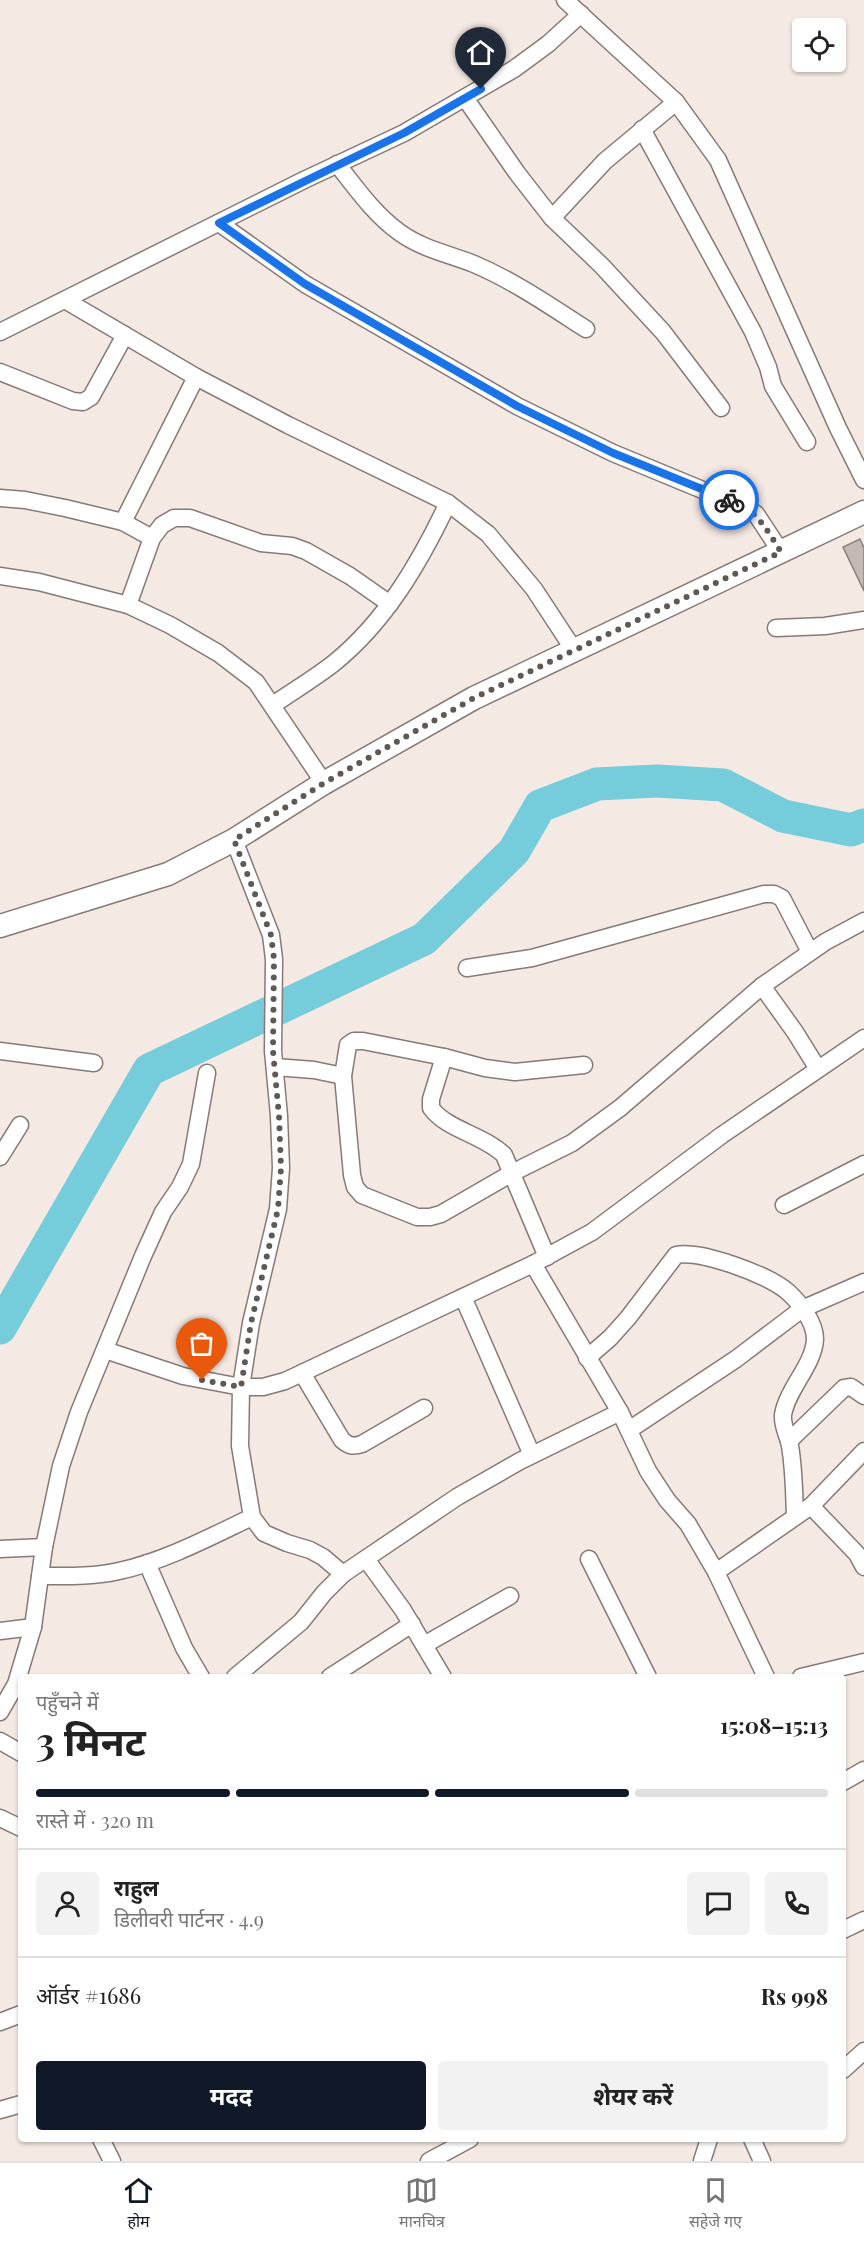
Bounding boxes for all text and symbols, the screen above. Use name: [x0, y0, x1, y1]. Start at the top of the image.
map controls: [792, 18, 846, 72]
button: locate: [792, 18, 846, 72]
pin: [455, 27, 506, 89]
icon: home: [464, 36, 497, 69]
courier: [699, 470, 759, 530]
icon: bike: [713, 484, 746, 517]
pin: [176, 1318, 227, 1380]
icon: bag: [185, 1327, 218, 1360]
text: पहुँचने में: [36, 1688, 99, 1715]
text: 15:08–15:13: [720, 1710, 828, 1740]
text: 3 मिनट: [36, 1714, 146, 1766]
text: रास्ते में · 320 m: [36, 1806, 154, 1833]
button: person: [36, 1872, 99, 1935]
text: राहुल: [114, 1872, 159, 1902]
button: chat: [687, 1872, 750, 1935]
button: phone: [765, 1872, 828, 1935]
text: डिलीवरी पार्टनर · 4.9: [114, 1905, 264, 1932]
text: ऑर्डर #1686: [36, 1980, 141, 2010]
text: Rs 998: [761, 1981, 828, 2011]
button: मदद: [36, 2061, 426, 2130]
button: शेयर करें: [438, 2061, 828, 2130]
tab: होम: [122, 2174, 155, 2234]
tab: मानचित्र: [399, 2174, 445, 2234]
tab: सहेजे गए: [689, 2174, 742, 2234]

